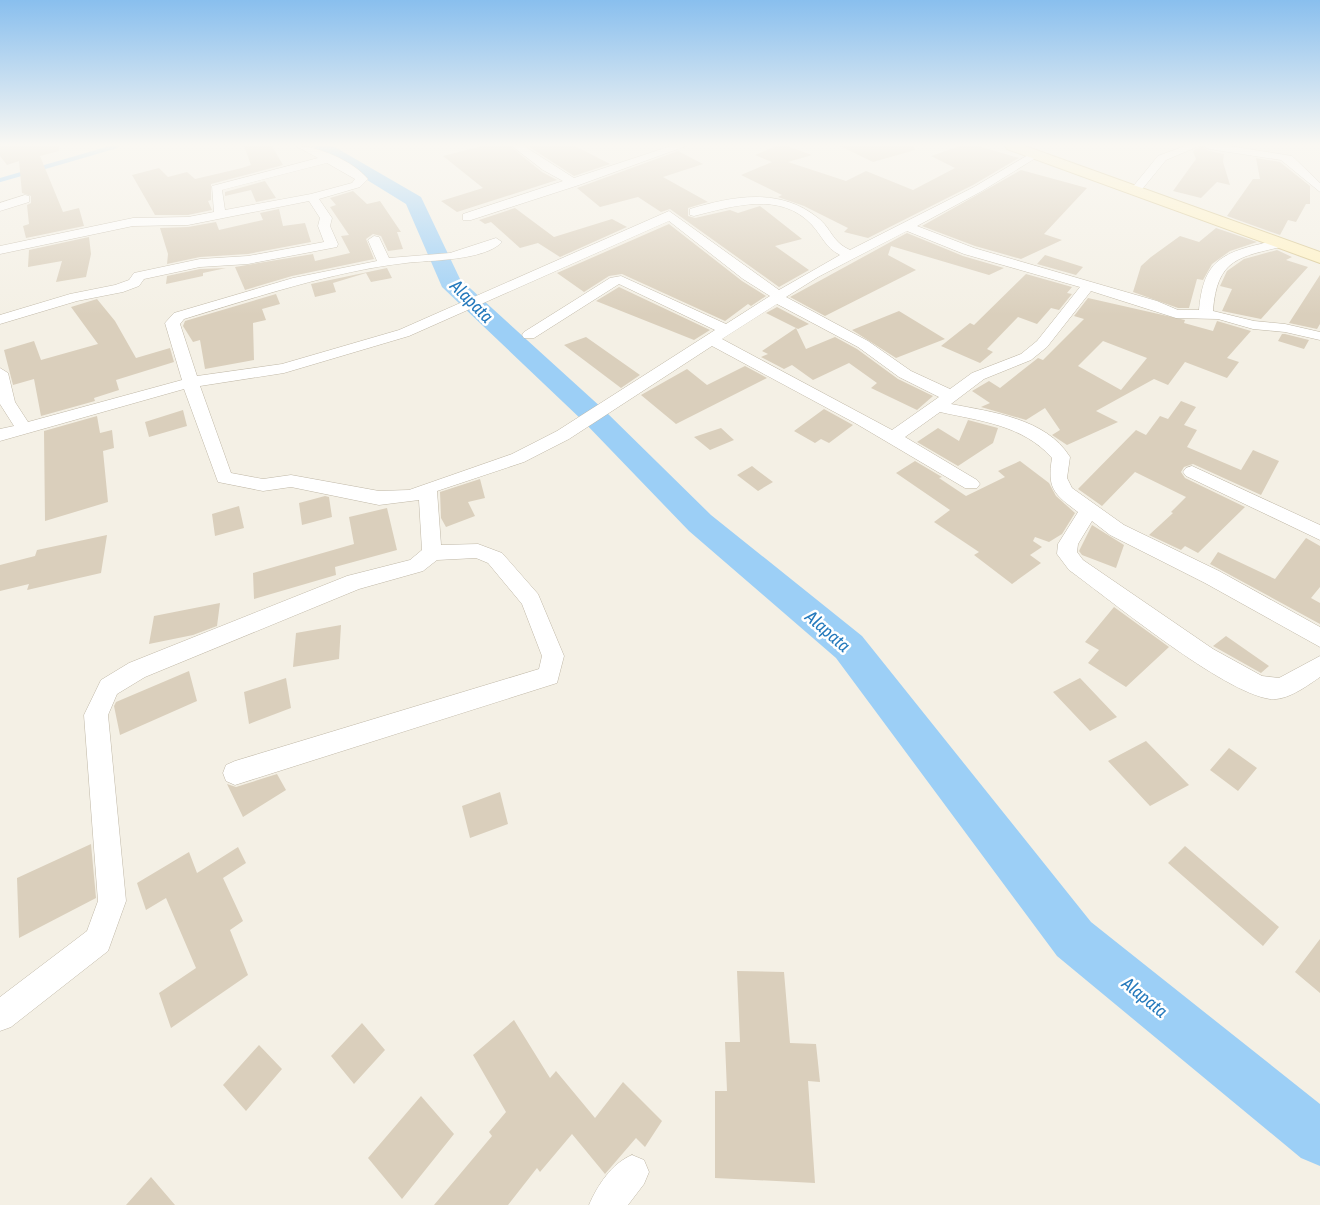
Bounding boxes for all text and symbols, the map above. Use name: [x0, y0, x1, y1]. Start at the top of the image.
water label: Alapata: [445, 274, 498, 327]
water label: Alapata: [801, 605, 855, 656]
water label: Alapata: [1117, 972, 1172, 1022]

